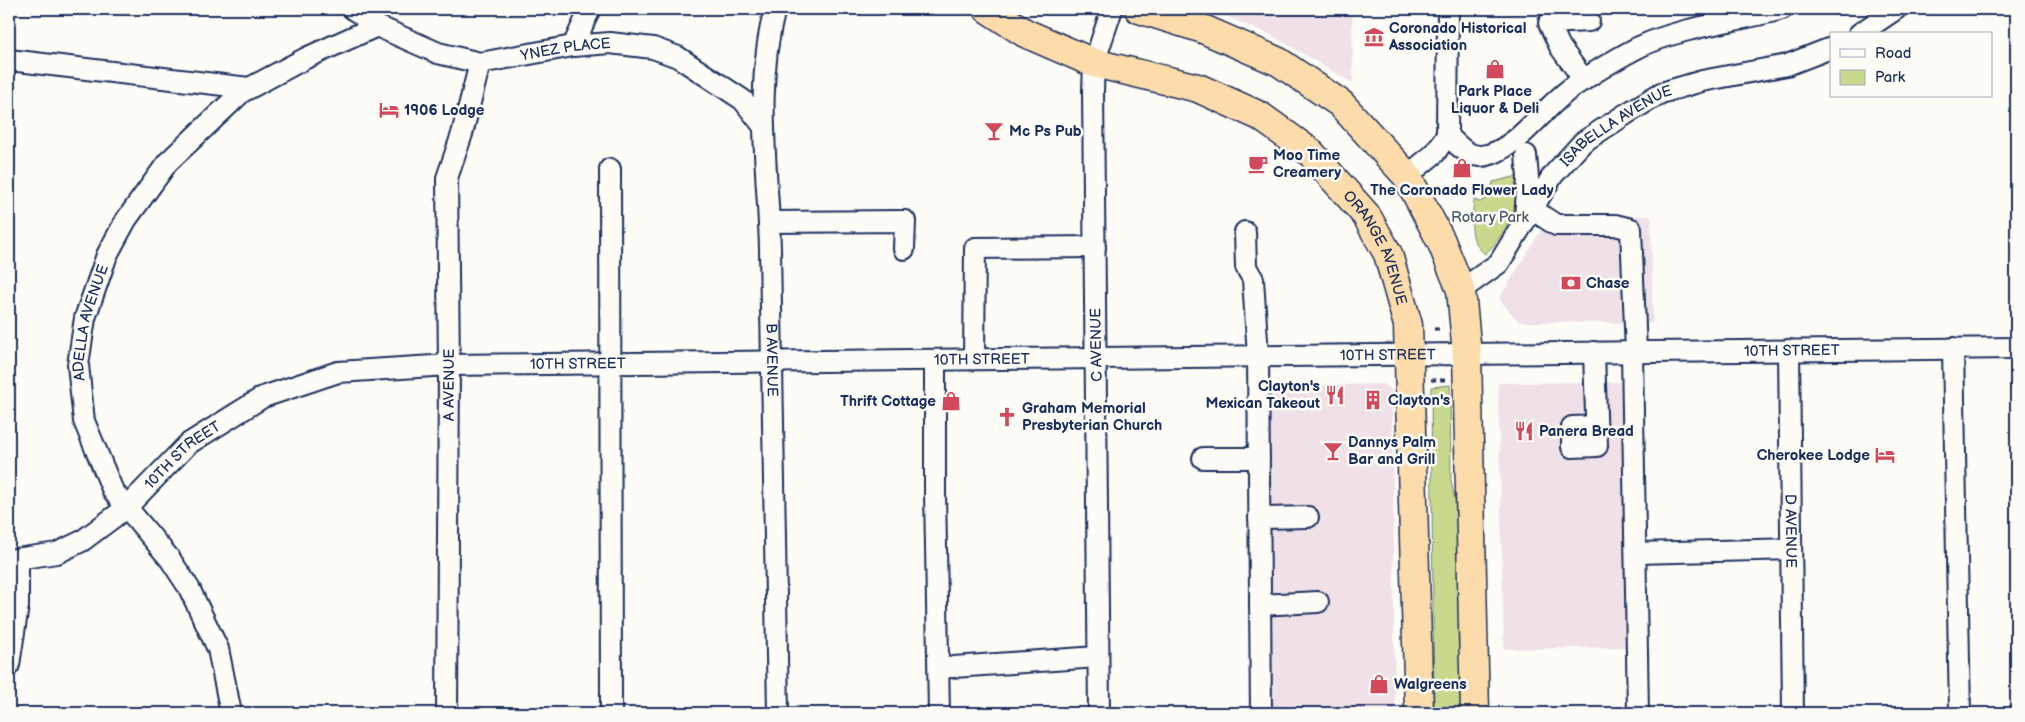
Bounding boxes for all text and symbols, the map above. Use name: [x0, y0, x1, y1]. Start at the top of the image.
place label: Coronado Historical Association: [1388, 19, 1526, 55]
museum icon: Coronado Historical Association: [1363, 26, 1385, 48]
legend: [1830, 32, 1992, 98]
street label: YNEZ PLACE: [518, 34, 611, 66]
text: Road: [1875, 44, 1911, 63]
shop icon: Park Place Liquor & Deli: [1484, 58, 1506, 80]
text: Park: [1875, 68, 1906, 87]
street label: ISABELLA AVENUE: [1556, 81, 1674, 171]
place label: Park Place Liquor & Deli: [1451, 82, 1539, 118]
hotel icon: 1906 Lodge: [378, 99, 400, 121]
place label: 1906 Lodge: [404, 101, 485, 120]
bar icon: Mc Ps Pub: [983, 120, 1005, 142]
place label: Mc Ps Pub: [1009, 122, 1082, 141]
place label: Moo Time Creamery: [1273, 146, 1341, 182]
cafe icon: Moo Time Creamery: [1247, 153, 1269, 175]
shop icon: The Coronado Flower Lady: [1451, 157, 1473, 179]
place label: The Coronado Flower Lady: [1370, 181, 1554, 200]
street label: ORANGE AVENUE: [1339, 187, 1411, 307]
park label: Rotary Park: [1451, 208, 1530, 227]
street label: ADELLA AVENUE: [69, 262, 113, 382]
bank icon: Chase: [1560, 272, 1582, 294]
place label: Chase: [1586, 274, 1630, 293]
street label: C AVENUE: [1086, 308, 1107, 382]
street label: B AVENUE: [761, 323, 782, 397]
street label: 10TH STREET: [1744, 341, 1840, 361]
street label: 10TH STREET: [1340, 345, 1436, 365]
street label: A AVENUE: [440, 349, 459, 421]
street label: 10TH STREET: [934, 350, 1030, 370]
street label: 10TH STREET: [530, 354, 626, 374]
place label: Clayton's Mexican Takeout: [1205, 377, 1320, 413]
restaurant icon: Clayton's Mexican Takeout: [1324, 384, 1346, 406]
building icon: Clayton's: [1362, 389, 1384, 411]
shop icon: Thrift Cottage: [940, 390, 962, 412]
place label: Clayton's: [1388, 391, 1450, 410]
place label: Thrift Cottage: [840, 392, 936, 411]
place label: Graham Memorial Presbyterian Church: [1022, 399, 1162, 435]
church icon: Graham Memorial Presbyterian Church: [996, 406, 1018, 428]
street label: 10TH STREET: [140, 417, 224, 493]
restaurant icon: Panera Bread: [1513, 420, 1535, 442]
place label: Panera Bread: [1539, 422, 1634, 441]
place label: Dannys Palm Bar and Grill: [1348, 433, 1436, 469]
bar icon: Dannys Palm Bar and Grill: [1322, 440, 1344, 462]
hotel icon: Cherokee Lodge: [1874, 444, 1896, 466]
place label: Cherokee Lodge: [1757, 446, 1870, 465]
street label: D AVENUE: [1781, 494, 1800, 568]
shop icon: Walgreens: [1368, 673, 1390, 695]
place label: Walgreens: [1394, 675, 1467, 694]

